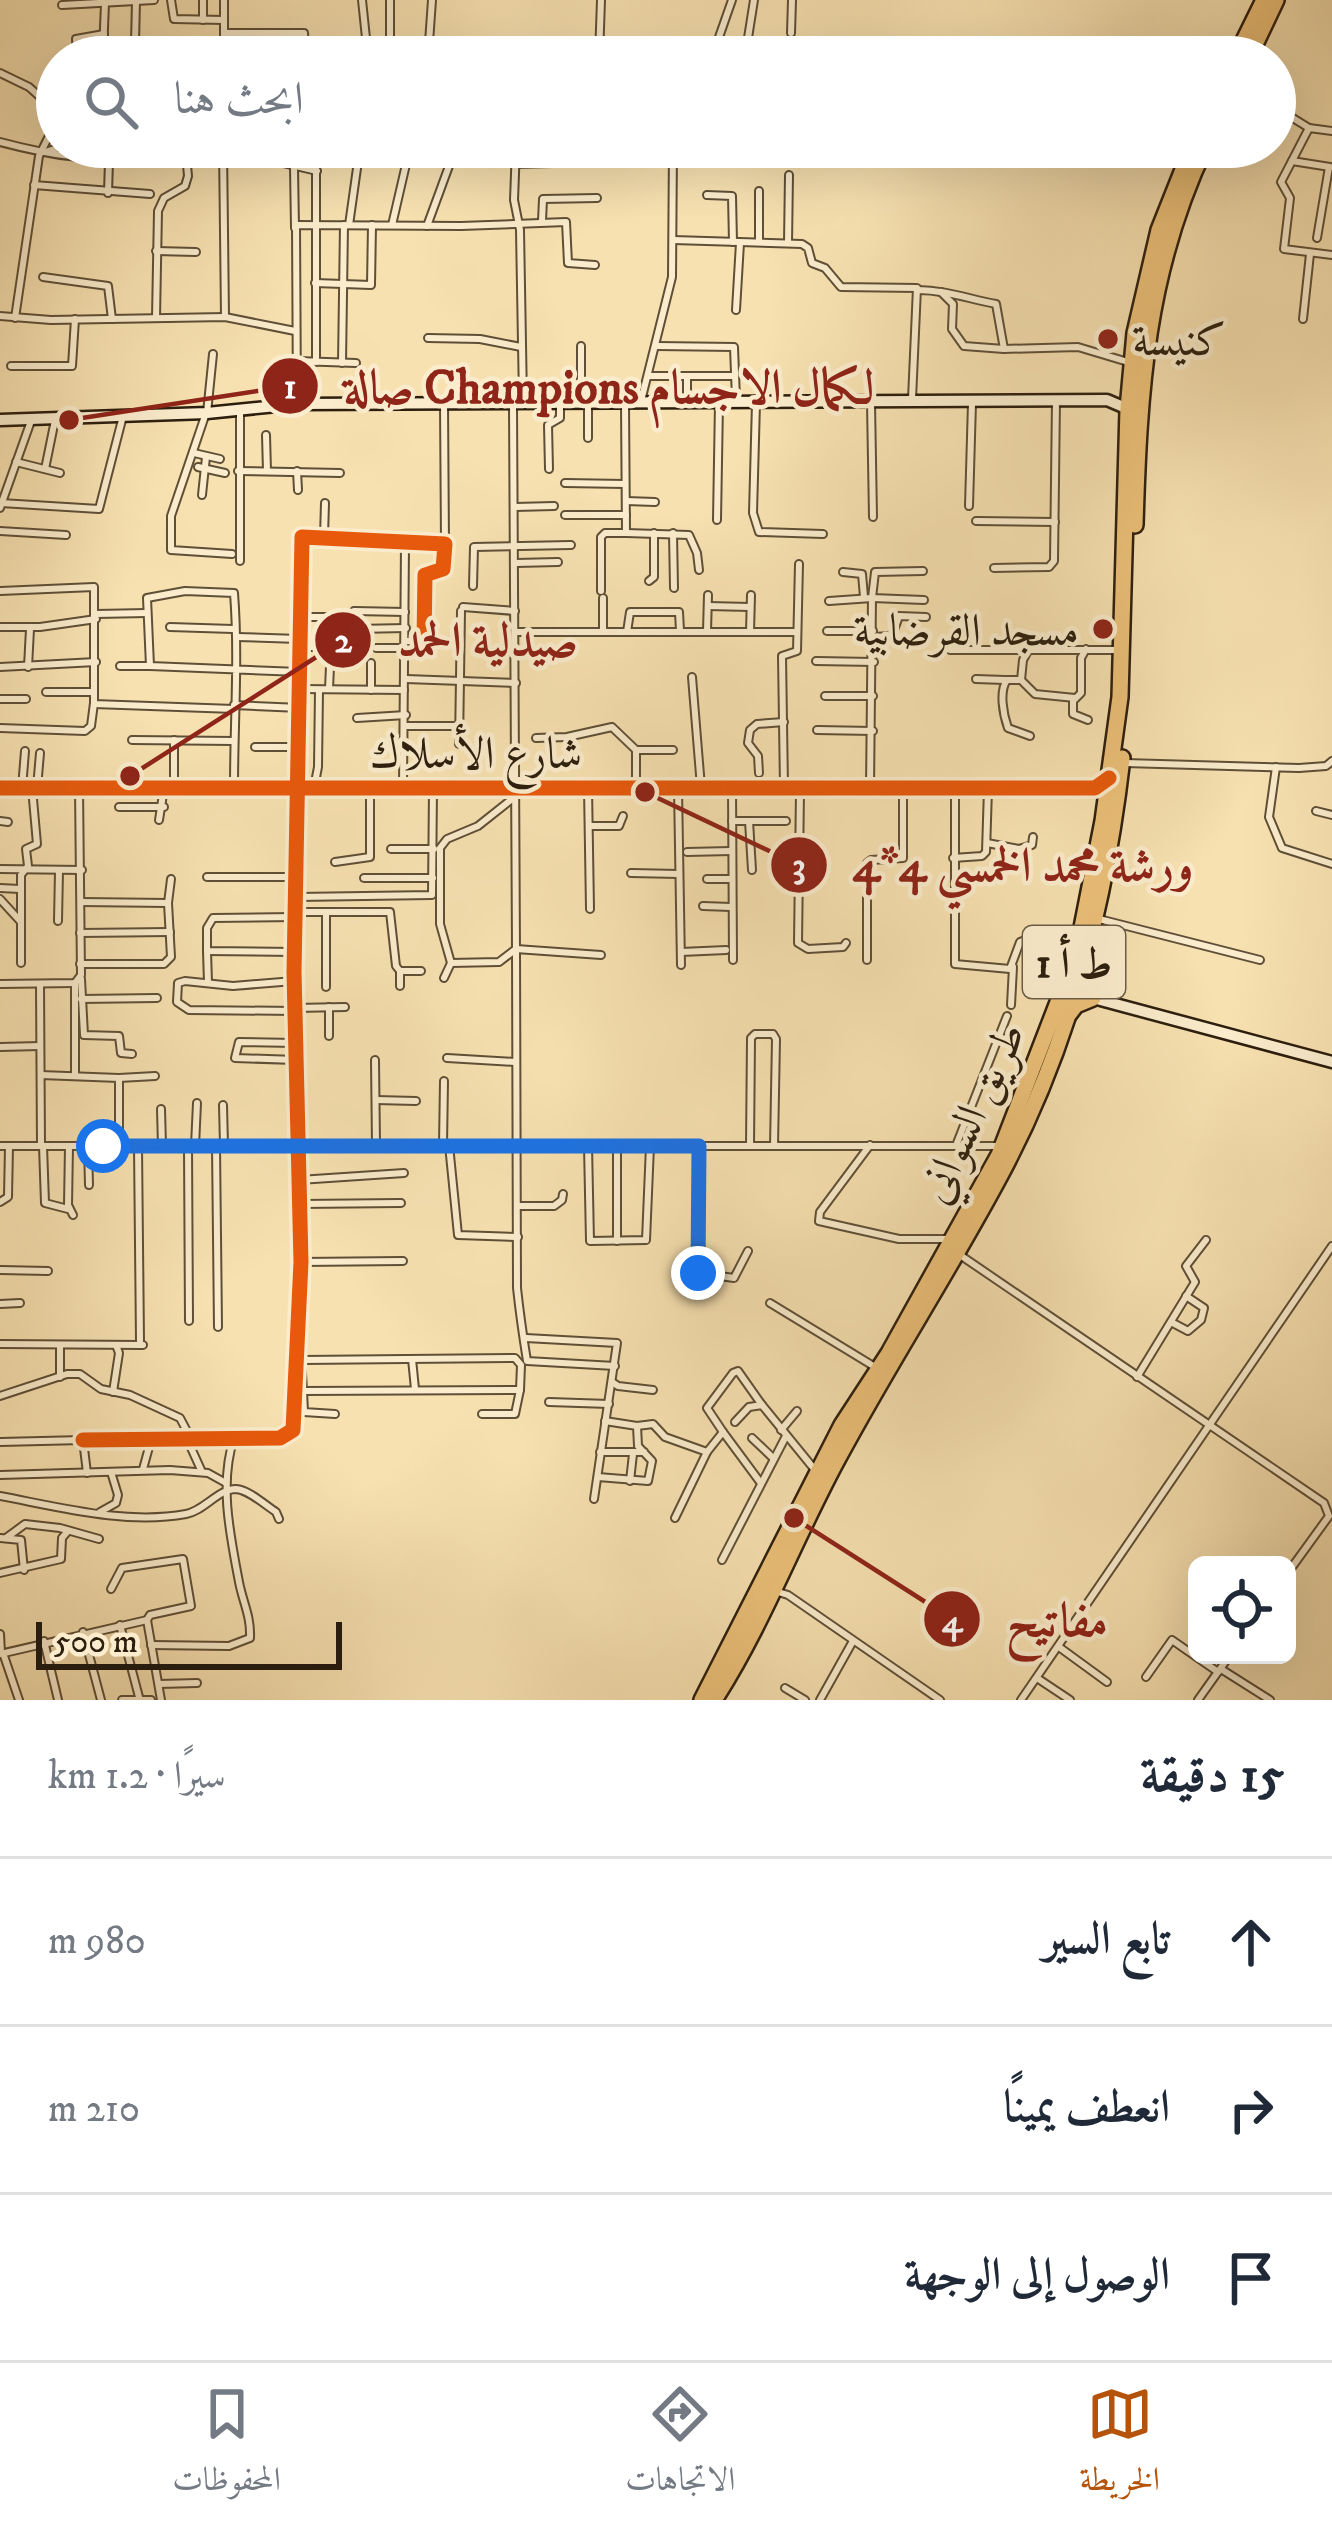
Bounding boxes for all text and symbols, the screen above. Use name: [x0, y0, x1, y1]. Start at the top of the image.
search box: [36, 36, 1296, 168]
icon: search: [78, 69, 144, 135]
text: ابحث هنا: [174, 72, 304, 128]
place label: كنيسة: [1132, 314, 1226, 370]
marker: كنيسة: [1095, 326, 1121, 352]
callout: صالة Champions لكمال الاجسام: [260, 344, 899, 428]
text: صالة Champions لكمال الاجسام: [340, 359, 875, 429]
text: 1: [283, 365, 297, 410]
callout: صيدلية الحمد: [313, 598, 602, 682]
place label: مسجد القرضابية: [854, 604, 1079, 660]
text: صيدلية الحمد: [398, 612, 578, 672]
marker: مسجد القرضابية: [1090, 616, 1116, 642]
text: 2: [334, 619, 352, 664]
street label: شارع الأسلاك: [370, 723, 582, 790]
callout: 4*4 ورشة محمد الخمسي: [769, 823, 1218, 907]
text: 4*4 ورشة محمد الخمسي: [853, 837, 1193, 910]
text: 3: [792, 844, 806, 889]
road number: ط أ 1: [1023, 926, 1125, 998]
street label: طريق السواني: [907, 1014, 1045, 1215]
route start: [76, 1119, 130, 1173]
route end: [671, 1246, 725, 1300]
map controls: [1188, 1556, 1296, 1664]
button: locate: [1188, 1556, 1296, 1664]
callout: مفاتيح: [922, 1577, 1132, 1661]
text: مفاتيح: [1006, 1592, 1108, 1664]
text: 4: [942, 1599, 964, 1644]
scale bar: [36, 1616, 342, 1669]
text: 500 m: [54, 1622, 138, 1663]
text: 15 دقيقة: [1140, 1744, 1284, 1808]
text: سيرًا · 1.2 km: [48, 1752, 226, 1801]
icon: ahead: [1218, 1909, 1284, 1975]
text: تابع السير: [1043, 1912, 1170, 1968]
text: 980 m: [48, 1917, 146, 1966]
icon: right: [1218, 2077, 1284, 2143]
text: انعطف يمينًا: [1004, 2080, 1170, 2136]
text: 210 m: [48, 2085, 140, 2134]
icon: arrive: [1218, 2245, 1284, 2311]
text: الوصول إلى الوجهة: [904, 2248, 1170, 2304]
tab: المحفوظات: [172, 2381, 281, 2511]
tab: الاتجاهات: [625, 2381, 735, 2511]
tab: الخريطة: [1080, 2381, 1160, 2511]

